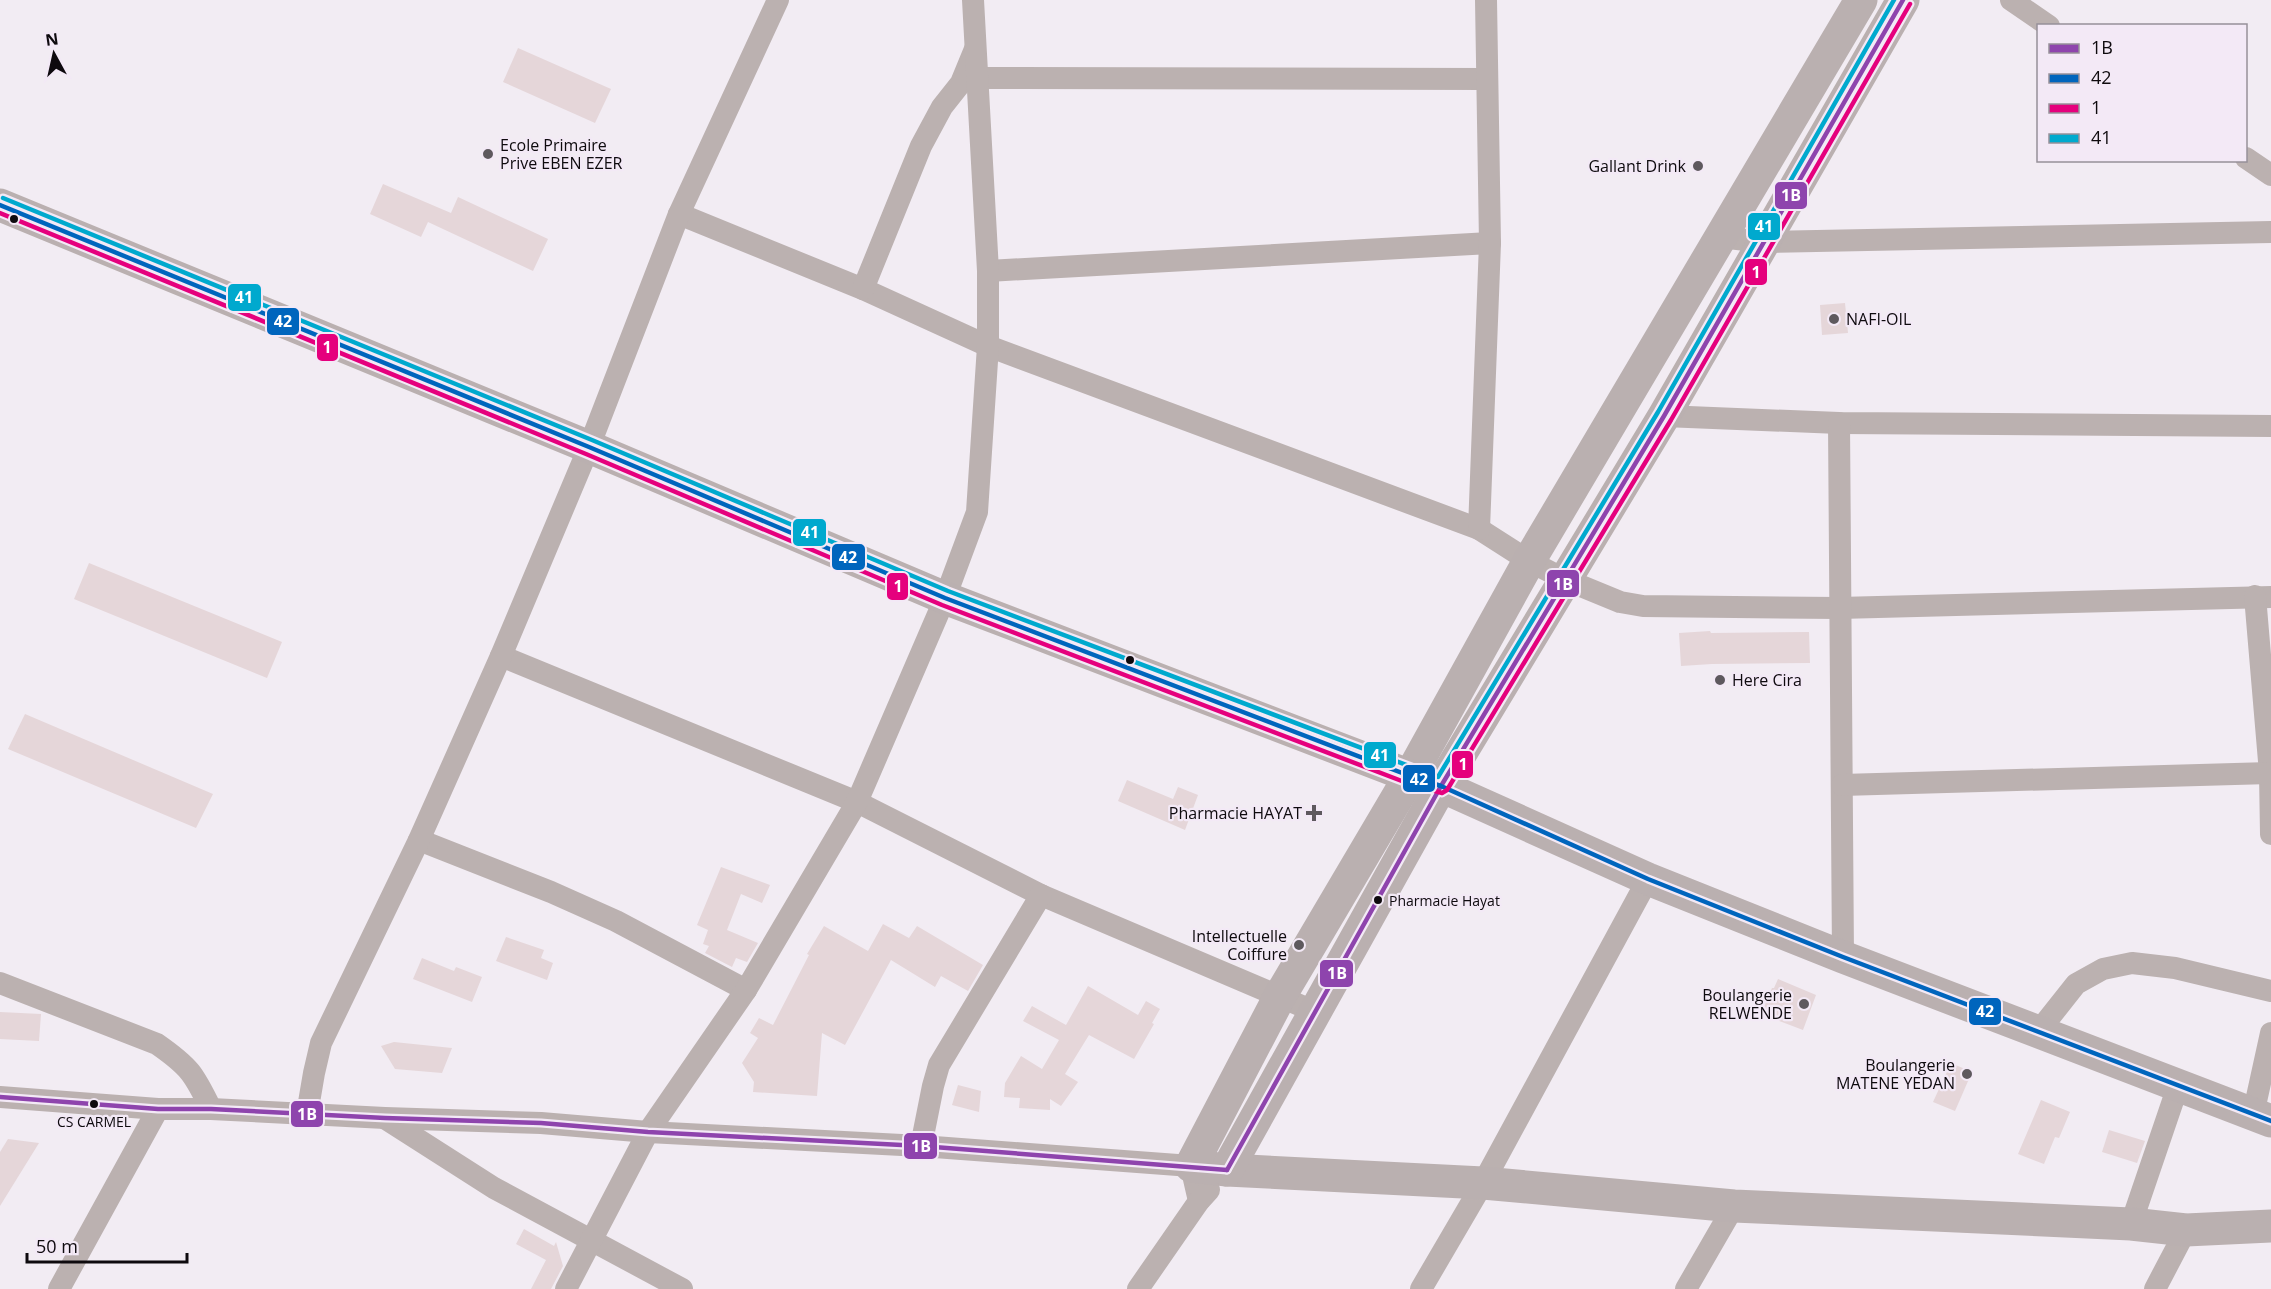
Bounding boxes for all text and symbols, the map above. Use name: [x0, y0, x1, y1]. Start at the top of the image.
north arrow: [24, 24, 84, 84]
legend: [2037, 24, 2247, 162]
text: N: [44, 27, 60, 51]
text: 1B: [2091, 35, 2113, 59]
text: 42: [2091, 65, 2112, 89]
text: 1: [2091, 95, 2101, 119]
text: 41: [2091, 125, 2112, 149]
place label: Ecole Primaire Prive EBEN EZER: [500, 134, 623, 174]
marker: Ecole Primaire Prive EBEN EZER: [481, 147, 495, 161]
place label: Gallant Drink: [1588, 155, 1687, 177]
marker: Gallant Drink: [1691, 159, 1705, 173]
line badge: 1B: [1774, 181, 1808, 210]
text: 1B: [1781, 184, 1801, 206]
line badge: 41: [1747, 212, 1781, 241]
unlabelled marker: [8, 213, 20, 225]
text: 41: [1755, 215, 1773, 237]
line badge: 1: [1744, 258, 1768, 286]
text: 1: [1751, 261, 1761, 283]
line badge: 41: [227, 283, 262, 312]
text: 41: [235, 286, 253, 308]
line badge: 42: [266, 307, 300, 336]
place label: NAFI-OIL: [1846, 308, 1911, 330]
text: 42: [274, 310, 292, 332]
marker: NAFI-OIL: [1827, 312, 1841, 326]
line badge: 1: [316, 333, 339, 362]
text: 1: [322, 336, 332, 358]
line badge: 41: [792, 518, 827, 547]
text: 41: [801, 521, 819, 543]
line badge: 42: [831, 543, 866, 571]
text: 42: [839, 546, 857, 568]
line badge: 1B: [1546, 569, 1580, 598]
line badge: 1: [886, 572, 909, 601]
text: 1B: [1553, 573, 1573, 595]
text: 1: [893, 575, 903, 597]
unlabelled marker: [1124, 654, 1136, 666]
place label: Here Cira: [1732, 669, 1802, 691]
marker: Here Cira: [1713, 673, 1727, 687]
line badge: 41: [1363, 741, 1397, 769]
text: 41: [1371, 744, 1389, 766]
line badge: 1: [1451, 750, 1474, 779]
text: 1: [1458, 753, 1468, 775]
line badge: 42: [1402, 764, 1436, 793]
text: 42: [1410, 768, 1428, 790]
place label: Pharmacie HAYAT: [1169, 802, 1302, 824]
marker: Pharmacie HAYAT: [1307, 806, 1321, 820]
place label: Pharmacie Hayat: [1389, 891, 1500, 910]
marker: Pharmacie Hayat: [1372, 894, 1384, 906]
place label: Intellectuelle Coiffure: [1192, 925, 1287, 965]
marker: Intellectuelle Coiffure: [1292, 938, 1306, 952]
line badge: 1B: [1319, 959, 1354, 988]
text: 1B: [1327, 962, 1347, 984]
place label: Boulangerie RELWENDE: [1702, 984, 1792, 1024]
marker: Boulangerie RELWENDE: [1797, 997, 1811, 1011]
line badge: 42: [1968, 997, 2002, 1026]
text: 42: [1976, 1000, 1994, 1022]
place label: Boulangerie MATENE YEDAN: [1836, 1054, 1955, 1094]
marker: Boulangerie MATENE YEDAN: [1960, 1067, 1974, 1081]
marker: CS CARMEL: [88, 1098, 100, 1110]
line badge: 1B: [290, 1100, 324, 1128]
text: 1B: [297, 1103, 317, 1125]
place label: CS CARMEL: [57, 1112, 131, 1131]
line badge: 1B: [903, 1132, 938, 1160]
text: 1B: [911, 1135, 931, 1157]
scale bar: [27, 1226, 188, 1264]
text: 50 m: [36, 1234, 78, 1258]

